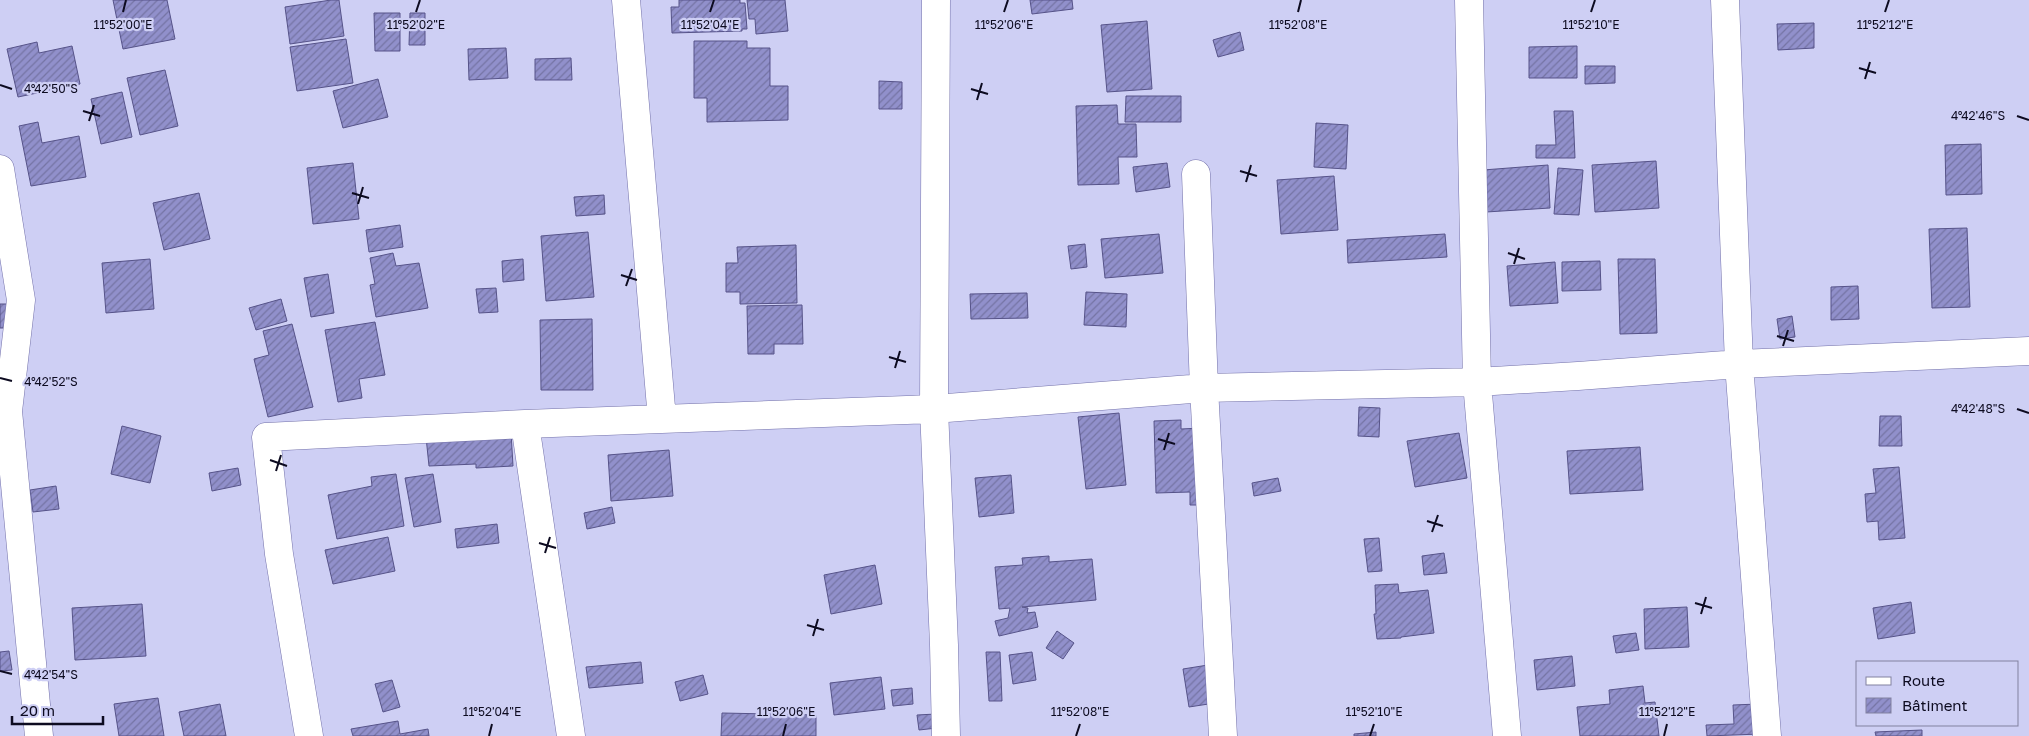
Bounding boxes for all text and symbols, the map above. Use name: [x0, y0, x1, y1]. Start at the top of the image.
text: 11°52'00"E: [94, 17, 152, 32]
text: 11°52'02"E: [387, 17, 445, 32]
text: 11°52'04"E: [681, 17, 739, 32]
text: 11°52'06"E: [975, 17, 1033, 32]
text: 11°52'08"E: [1269, 17, 1327, 32]
text: 11°52'10"E: [1562, 17, 1620, 32]
text: 11°52'12"E: [1857, 17, 1913, 32]
text: 4°42'50"S: [24, 81, 78, 96]
text: 4°42'46"S: [1951, 108, 2005, 123]
text: 4°42'52"S: [24, 374, 78, 389]
text: 4°42'48"S: [1951, 401, 2005, 416]
legend: [1856, 661, 2019, 726]
text: 4°42'54"S: [24, 667, 78, 682]
text: Route: [1902, 671, 1945, 689]
scale bar: [12, 694, 104, 726]
text: Bâtiment: [1902, 696, 1967, 714]
text: 20 m: [20, 701, 55, 719]
text: 11°52'04"E: [463, 704, 521, 719]
text: 11°52'06"E: [757, 704, 815, 719]
text: 11°52'08"E: [1051, 704, 1109, 719]
text: 11°52'10"E: [1345, 704, 1403, 719]
text: 11°52'12"E: [1639, 704, 1695, 719]

